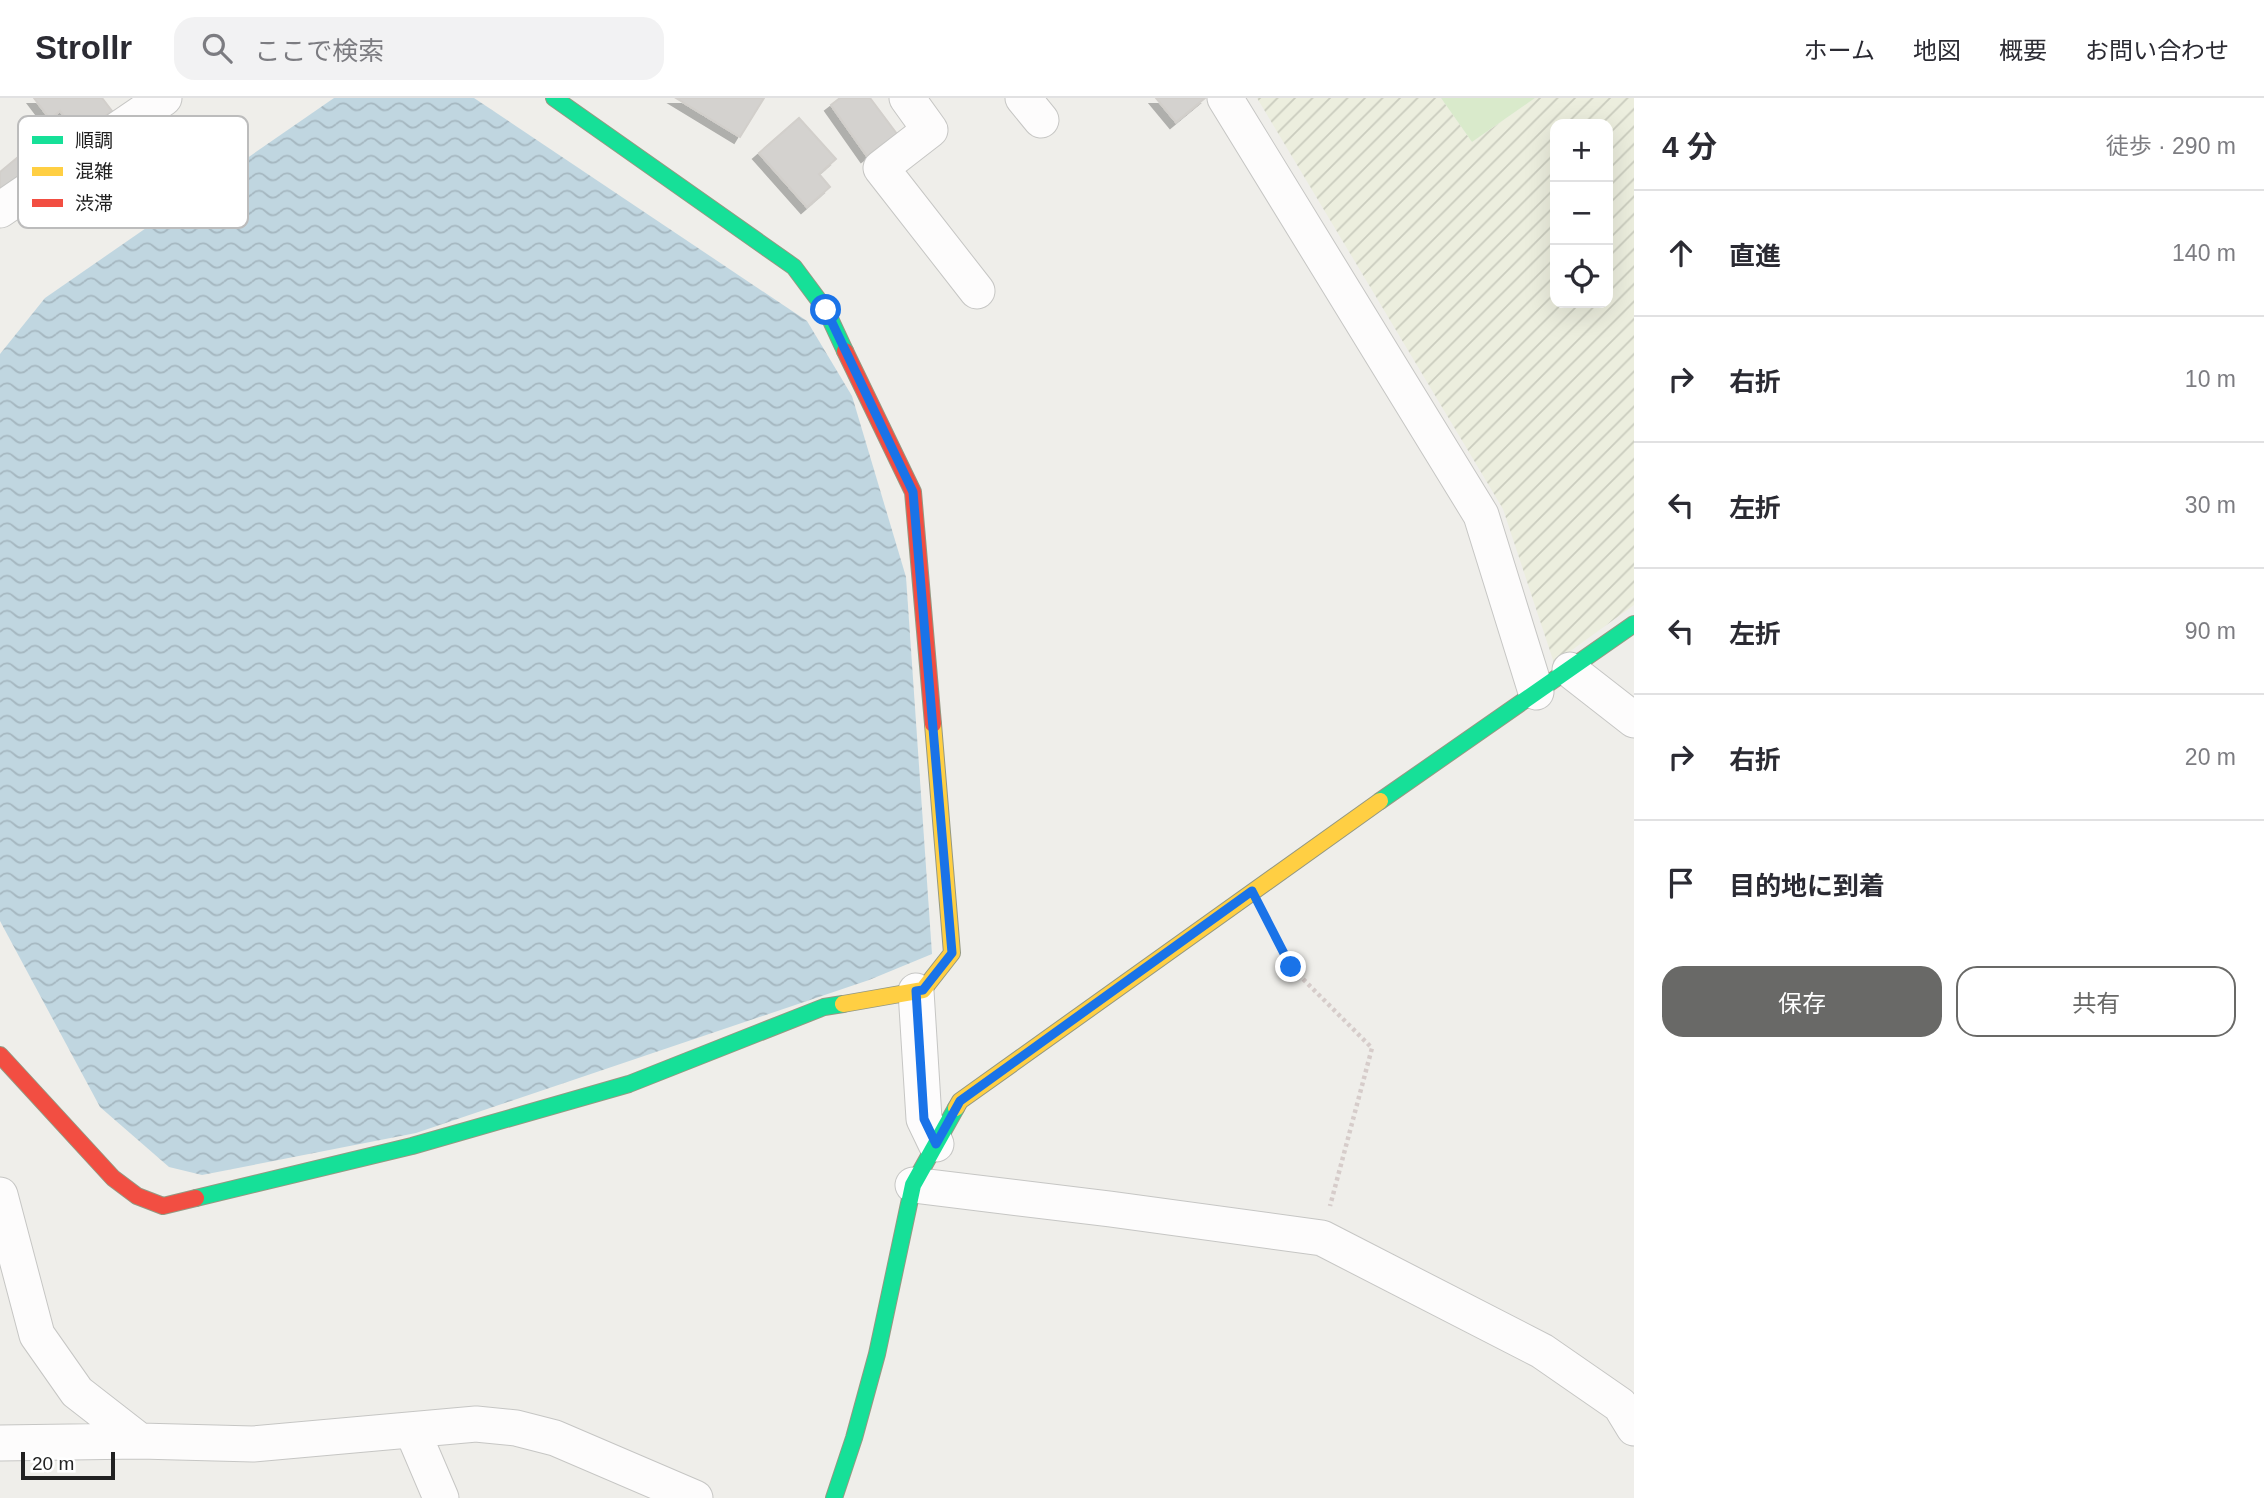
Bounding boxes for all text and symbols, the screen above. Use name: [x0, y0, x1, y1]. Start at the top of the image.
search box: [174, 17, 664, 80]
text: Strollr: [35, 29, 132, 66]
icon: search: [198, 29, 236, 67]
text: ここで検索: [254, 36, 384, 66]
text: ホーム: [1804, 37, 1875, 64]
text: 地図: [1913, 37, 1961, 64]
text: 概要: [1999, 37, 2047, 64]
text: お問い合わせ: [2085, 37, 2229, 64]
legend: [18, 116, 248, 228]
map controls: [1550, 119, 1613, 308]
button: +: [1550, 119, 1613, 182]
text: 順調: [75, 130, 113, 151]
text: 4 分: [1662, 130, 1717, 163]
text: 徒歩 · 290 m: [2106, 133, 2236, 159]
text: 混雑: [75, 161, 113, 182]
button: −: [1550, 182, 1613, 245]
text: 渋滞: [75, 193, 113, 214]
icon: ahead: [1662, 234, 1700, 272]
text: 140 m: [2172, 240, 2236, 266]
text: 直進: [1729, 241, 1781, 271]
button: locate: [1550, 245, 1613, 308]
route start: [810, 294, 841, 325]
icon: right: [1662, 360, 1700, 398]
text: 10 m: [2185, 366, 2236, 392]
text: 右折: [1729, 367, 1781, 397]
icon: left: [1662, 486, 1700, 524]
text: 30 m: [2185, 492, 2236, 518]
text: 左折: [1729, 493, 1781, 523]
icon: left: [1662, 612, 1700, 650]
text: 90 m: [2185, 618, 2236, 644]
text: 左折: [1729, 619, 1781, 649]
icon: right: [1662, 738, 1700, 776]
text: 20 m: [2185, 744, 2236, 770]
text: 右折: [1729, 745, 1781, 775]
icon: arrive: [1662, 864, 1700, 902]
text: 目的地に到着: [1729, 871, 1885, 901]
route end: [1275, 951, 1306, 982]
button: 保存: [1662, 966, 1942, 1037]
button: 共有: [1956, 966, 2236, 1037]
scale bar: [21, 1449, 116, 1481]
text: 20 m: [32, 1453, 74, 1474]

